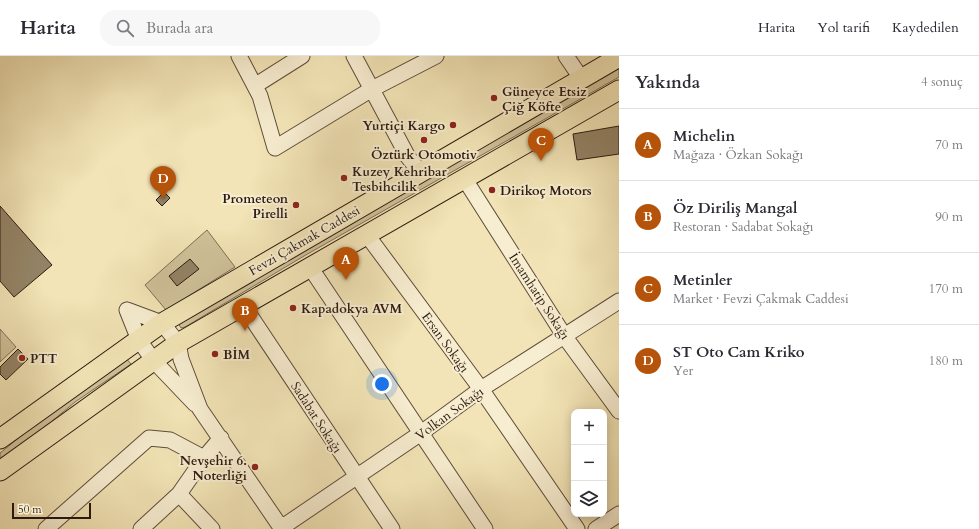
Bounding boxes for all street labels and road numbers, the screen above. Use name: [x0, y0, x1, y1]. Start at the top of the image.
street label: Fevzi Çakmak Caddesi: [246, 201, 364, 280]
street label: İmamhatip Sokağı: [504, 250, 574, 344]
street label: Ersan Sokağı: [417, 309, 473, 377]
street label: Sadabat Sokağı: [286, 378, 346, 457]
street label: Volkan Sokağı: [412, 383, 488, 445]

